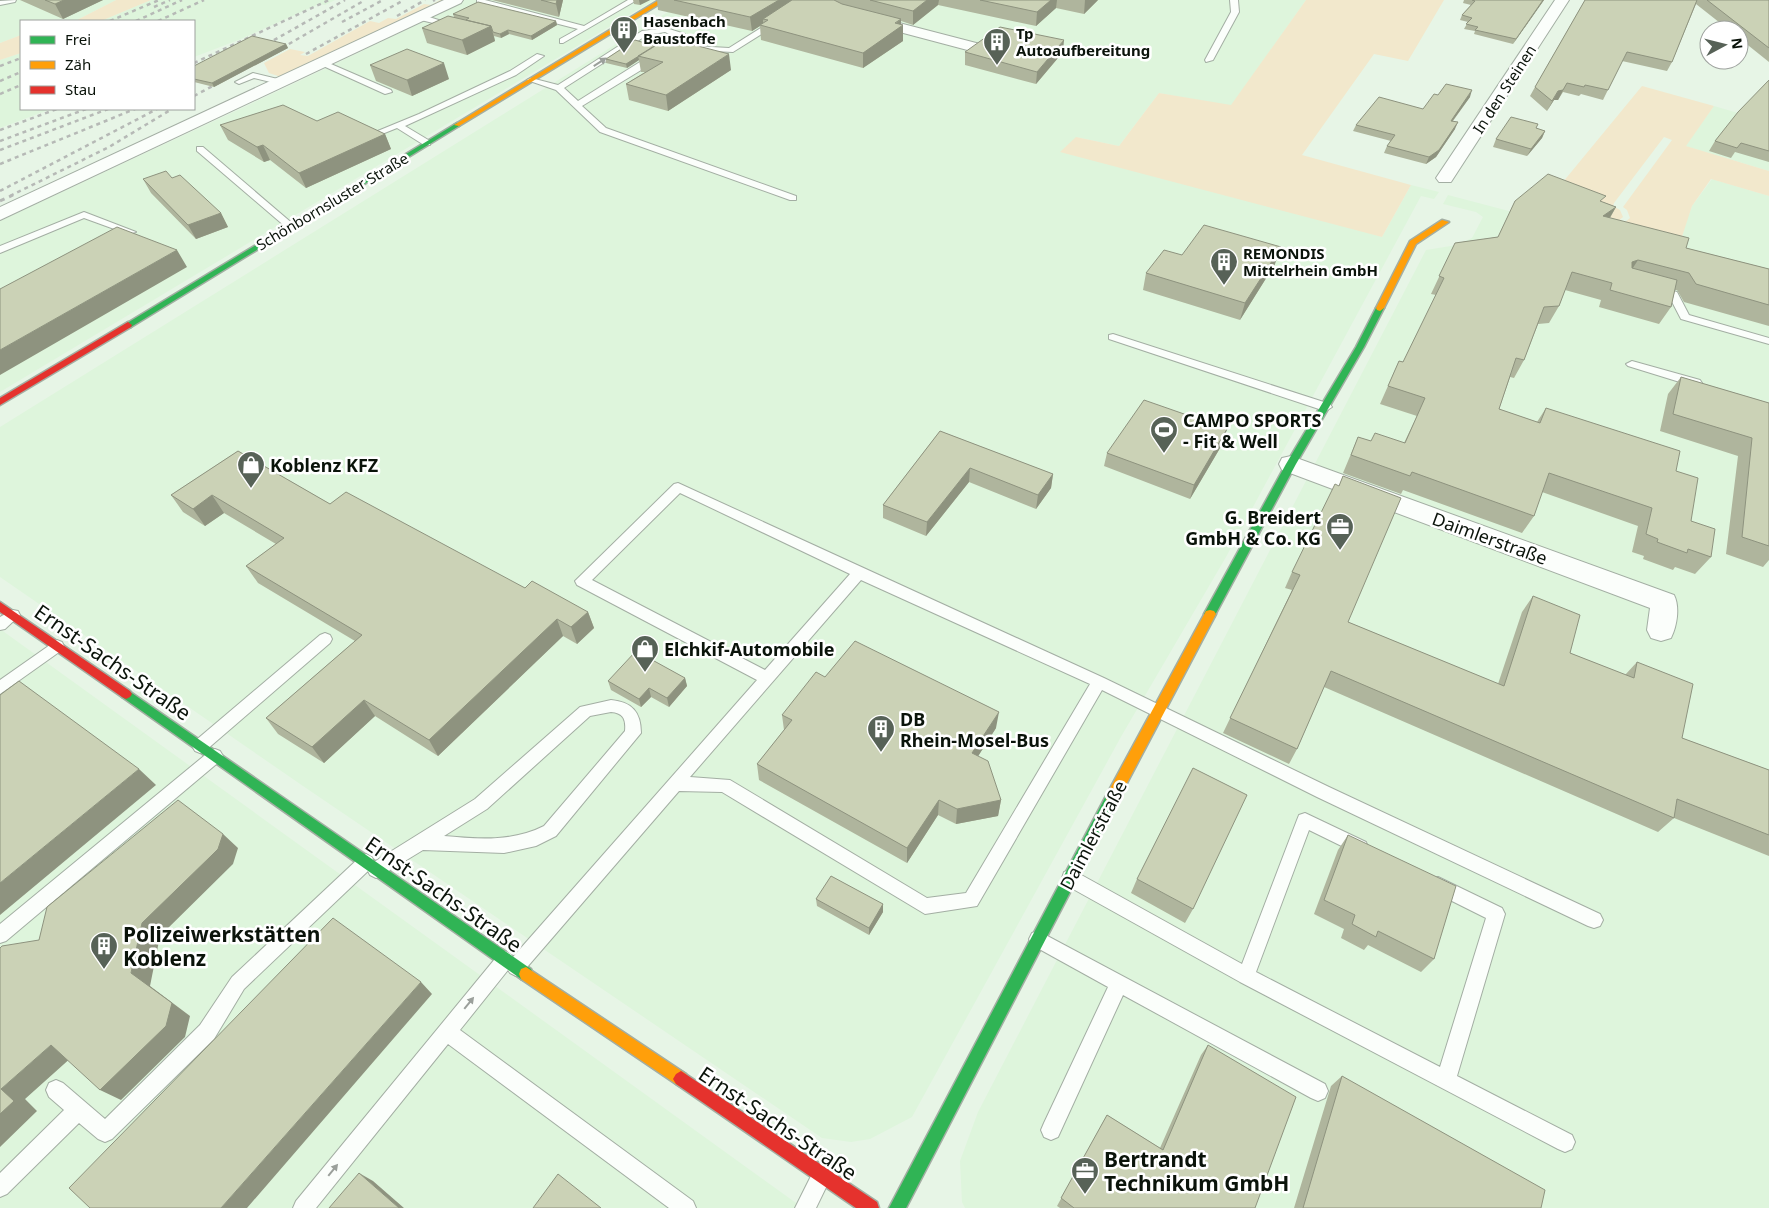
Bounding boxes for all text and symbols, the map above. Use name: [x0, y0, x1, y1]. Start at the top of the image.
place label: Hasenbach Baustoffe: [643, 11, 726, 48]
building icon: Hasenbach Baustoffe: [609, 15, 639, 54]
legend: [20, 20, 195, 110]
north arrow: [1699, 20, 1749, 70]
place label: Tp Autoaufbereitung: [1016, 23, 1150, 60]
building icon: Tp Autoaufbereitung: [982, 27, 1012, 66]
text: Frei: [65, 29, 91, 49]
text: N: [1727, 37, 1748, 50]
street label: In den Steinen: [1468, 41, 1540, 137]
text: Zäh: [65, 54, 91, 74]
one-way arrow: [593, 57, 606, 67]
text: Stau: [65, 79, 96, 99]
street label: Schönbornsluster Straße: [252, 148, 412, 254]
place label: REMONDIS Mittelrhein GmbH: [1243, 243, 1378, 280]
building icon: REMONDIS Mittelrhein GmbH: [1209, 247, 1239, 286]
place label: CAMPO SPORTS - Fit & Well: [1183, 408, 1322, 453]
sports icon: CAMPO SPORTS - Fit & Well: [1149, 415, 1179, 454]
shop icon: Koblenz KFZ: [236, 450, 266, 489]
place label: Koblenz KFZ: [270, 453, 378, 477]
place label: G. Breidert GmbH & Co. KG: [1185, 505, 1321, 550]
street label: Daimlerstraße: [1429, 506, 1551, 570]
office icon: G. Breidert GmbH & Co. KG: [1325, 512, 1355, 551]
street label: Ernst-Sachs-Straße: [29, 597, 197, 727]
shop icon: Elchkif-Automobile: [630, 634, 660, 673]
place label: Elchkif-Automobile: [664, 637, 835, 661]
place label: DB Rhein-Mosel-Bus: [900, 707, 1049, 752]
building icon: DB Rhein-Mosel-Bus: [866, 714, 896, 753]
street label: Daimlerstraße: [1054, 776, 1132, 894]
street label: Ernst-Sachs-Straße: [360, 829, 528, 959]
place label: Polizeiwerkstätten Koblenz: [123, 920, 320, 972]
building icon: Polizeiwerkstätten Koblenz: [89, 931, 119, 970]
one-way arrow: [463, 997, 474, 1010]
street label: Ernst-Sachs-Straße: [693, 1060, 863, 1186]
place label: Bertrandt Technikum GmbH: [1104, 1145, 1289, 1197]
office icon: Bertrandt Technikum GmbH: [1070, 1156, 1100, 1195]
one-way arrow: [328, 1164, 339, 1177]

